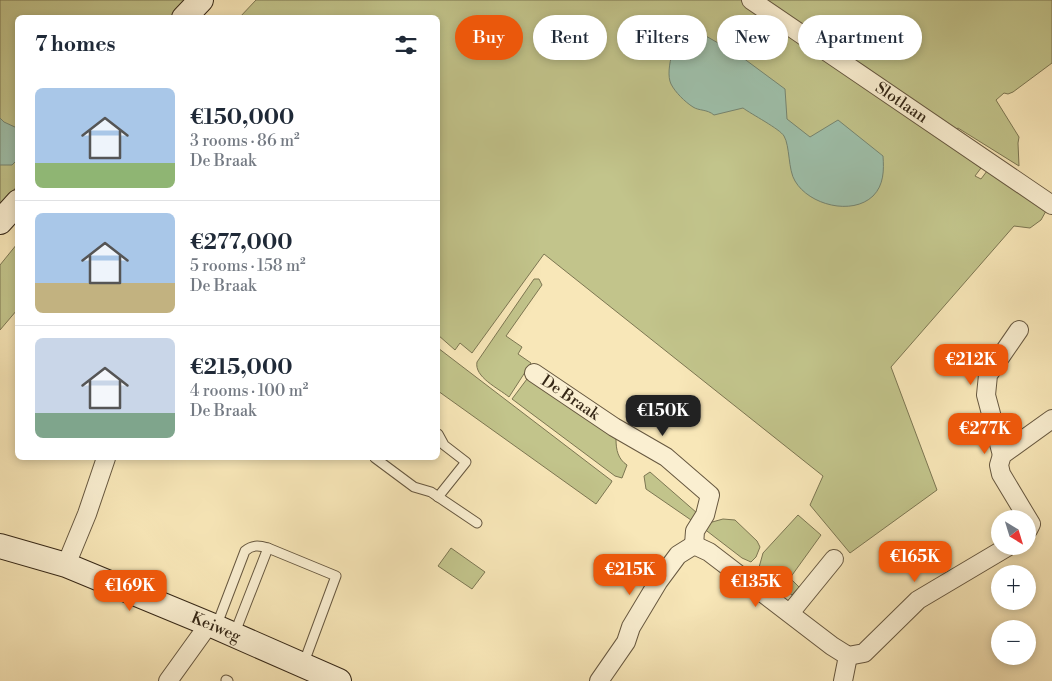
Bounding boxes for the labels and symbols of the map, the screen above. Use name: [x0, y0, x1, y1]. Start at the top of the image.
street label: Slotlaan: [871, 78, 932, 128]
pin: €212K: [936, 344, 1006, 386]
street label: De Braak: [537, 371, 605, 425]
pin: €150K: [628, 394, 698, 437]
pin: €277K: [950, 412, 1020, 455]
north arrow: [991, 510, 1036, 555]
pin: €165K: [880, 540, 950, 583]
pin: €215K: [595, 554, 665, 596]
pin: €135K: [721, 566, 791, 608]
pin: €169K: [95, 570, 165, 612]
street label: Keiweg: [188, 608, 245, 647]

